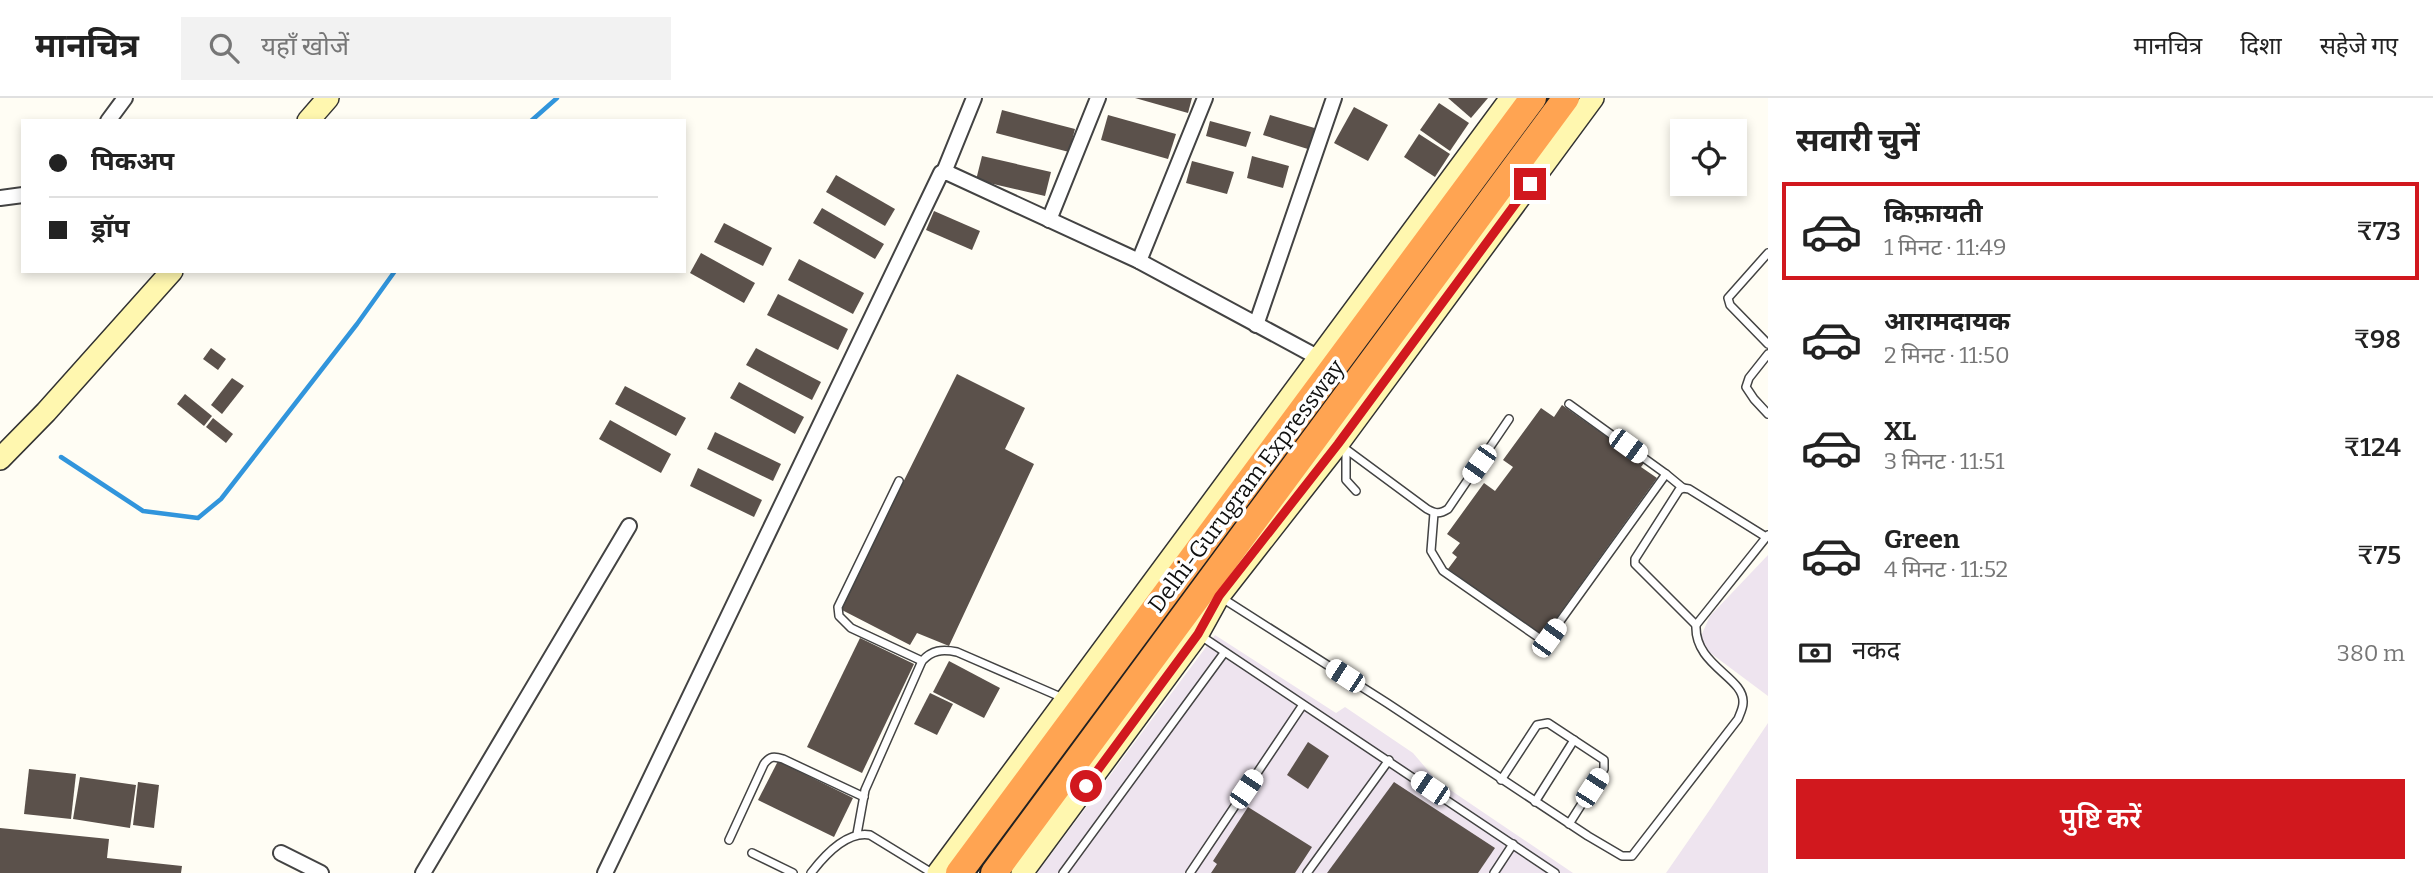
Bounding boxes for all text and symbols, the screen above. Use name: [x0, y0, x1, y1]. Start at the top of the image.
search box: [181, 17, 671, 80]
text: मानचित्र: [35, 26, 139, 66]
icon: search: [205, 29, 243, 67]
text: यहाँ खोजें: [261, 31, 349, 62]
text: मानचित्र: [2134, 32, 2202, 60]
text: दिशा: [2240, 32, 2282, 60]
text: सहेजे गए: [2320, 32, 2398, 60]
map controls: [1670, 119, 1747, 196]
button: locate: [1670, 119, 1747, 196]
text: सवारी चुनें: [1796, 121, 1920, 159]
text: पिकअप: [91, 146, 174, 177]
route end: [1514, 168, 1546, 200]
text: किफ़ायती: [1884, 198, 1983, 229]
icon: car: [1800, 200, 1863, 263]
text: ड्रॉप: [91, 213, 129, 244]
text: ₹73: [2356, 216, 2401, 247]
text: 1 मिनट · 11:49: [1884, 233, 2007, 261]
text: आरामदायक: [1884, 306, 2010, 337]
icon: car: [1800, 308, 1863, 371]
text: ₹98: [2354, 324, 2401, 355]
text: 2 मिनट · 11:50: [1884, 341, 2010, 369]
street label: Delhi-Gurugram Expressway: [1142, 353, 1351, 618]
icon: car: [1800, 416, 1863, 479]
text: XL: [1884, 416, 1916, 447]
car: [1605, 425, 1652, 467]
text: ₹124: [2343, 432, 2401, 463]
car: [1459, 441, 1500, 487]
text: 3 मिनट · 11:51: [1884, 447, 2005, 475]
icon: car: [1800, 524, 1863, 587]
text: Green: [1884, 524, 1960, 555]
text: ₹75: [2357, 540, 2401, 571]
text: 4 मिनट · 11:52: [1884, 555, 2008, 583]
car: [1529, 615, 1570, 661]
icon: cash: [1796, 634, 1834, 672]
text: नकद: [1852, 635, 1900, 666]
text: 380 m: [2337, 639, 2405, 667]
car: [1322, 656, 1369, 696]
car: [1572, 765, 1613, 811]
car: [1226, 766, 1267, 812]
car: [1407, 768, 1454, 808]
route start: [1070, 770, 1102, 802]
button: पुष्टि करें: [1796, 779, 2405, 859]

